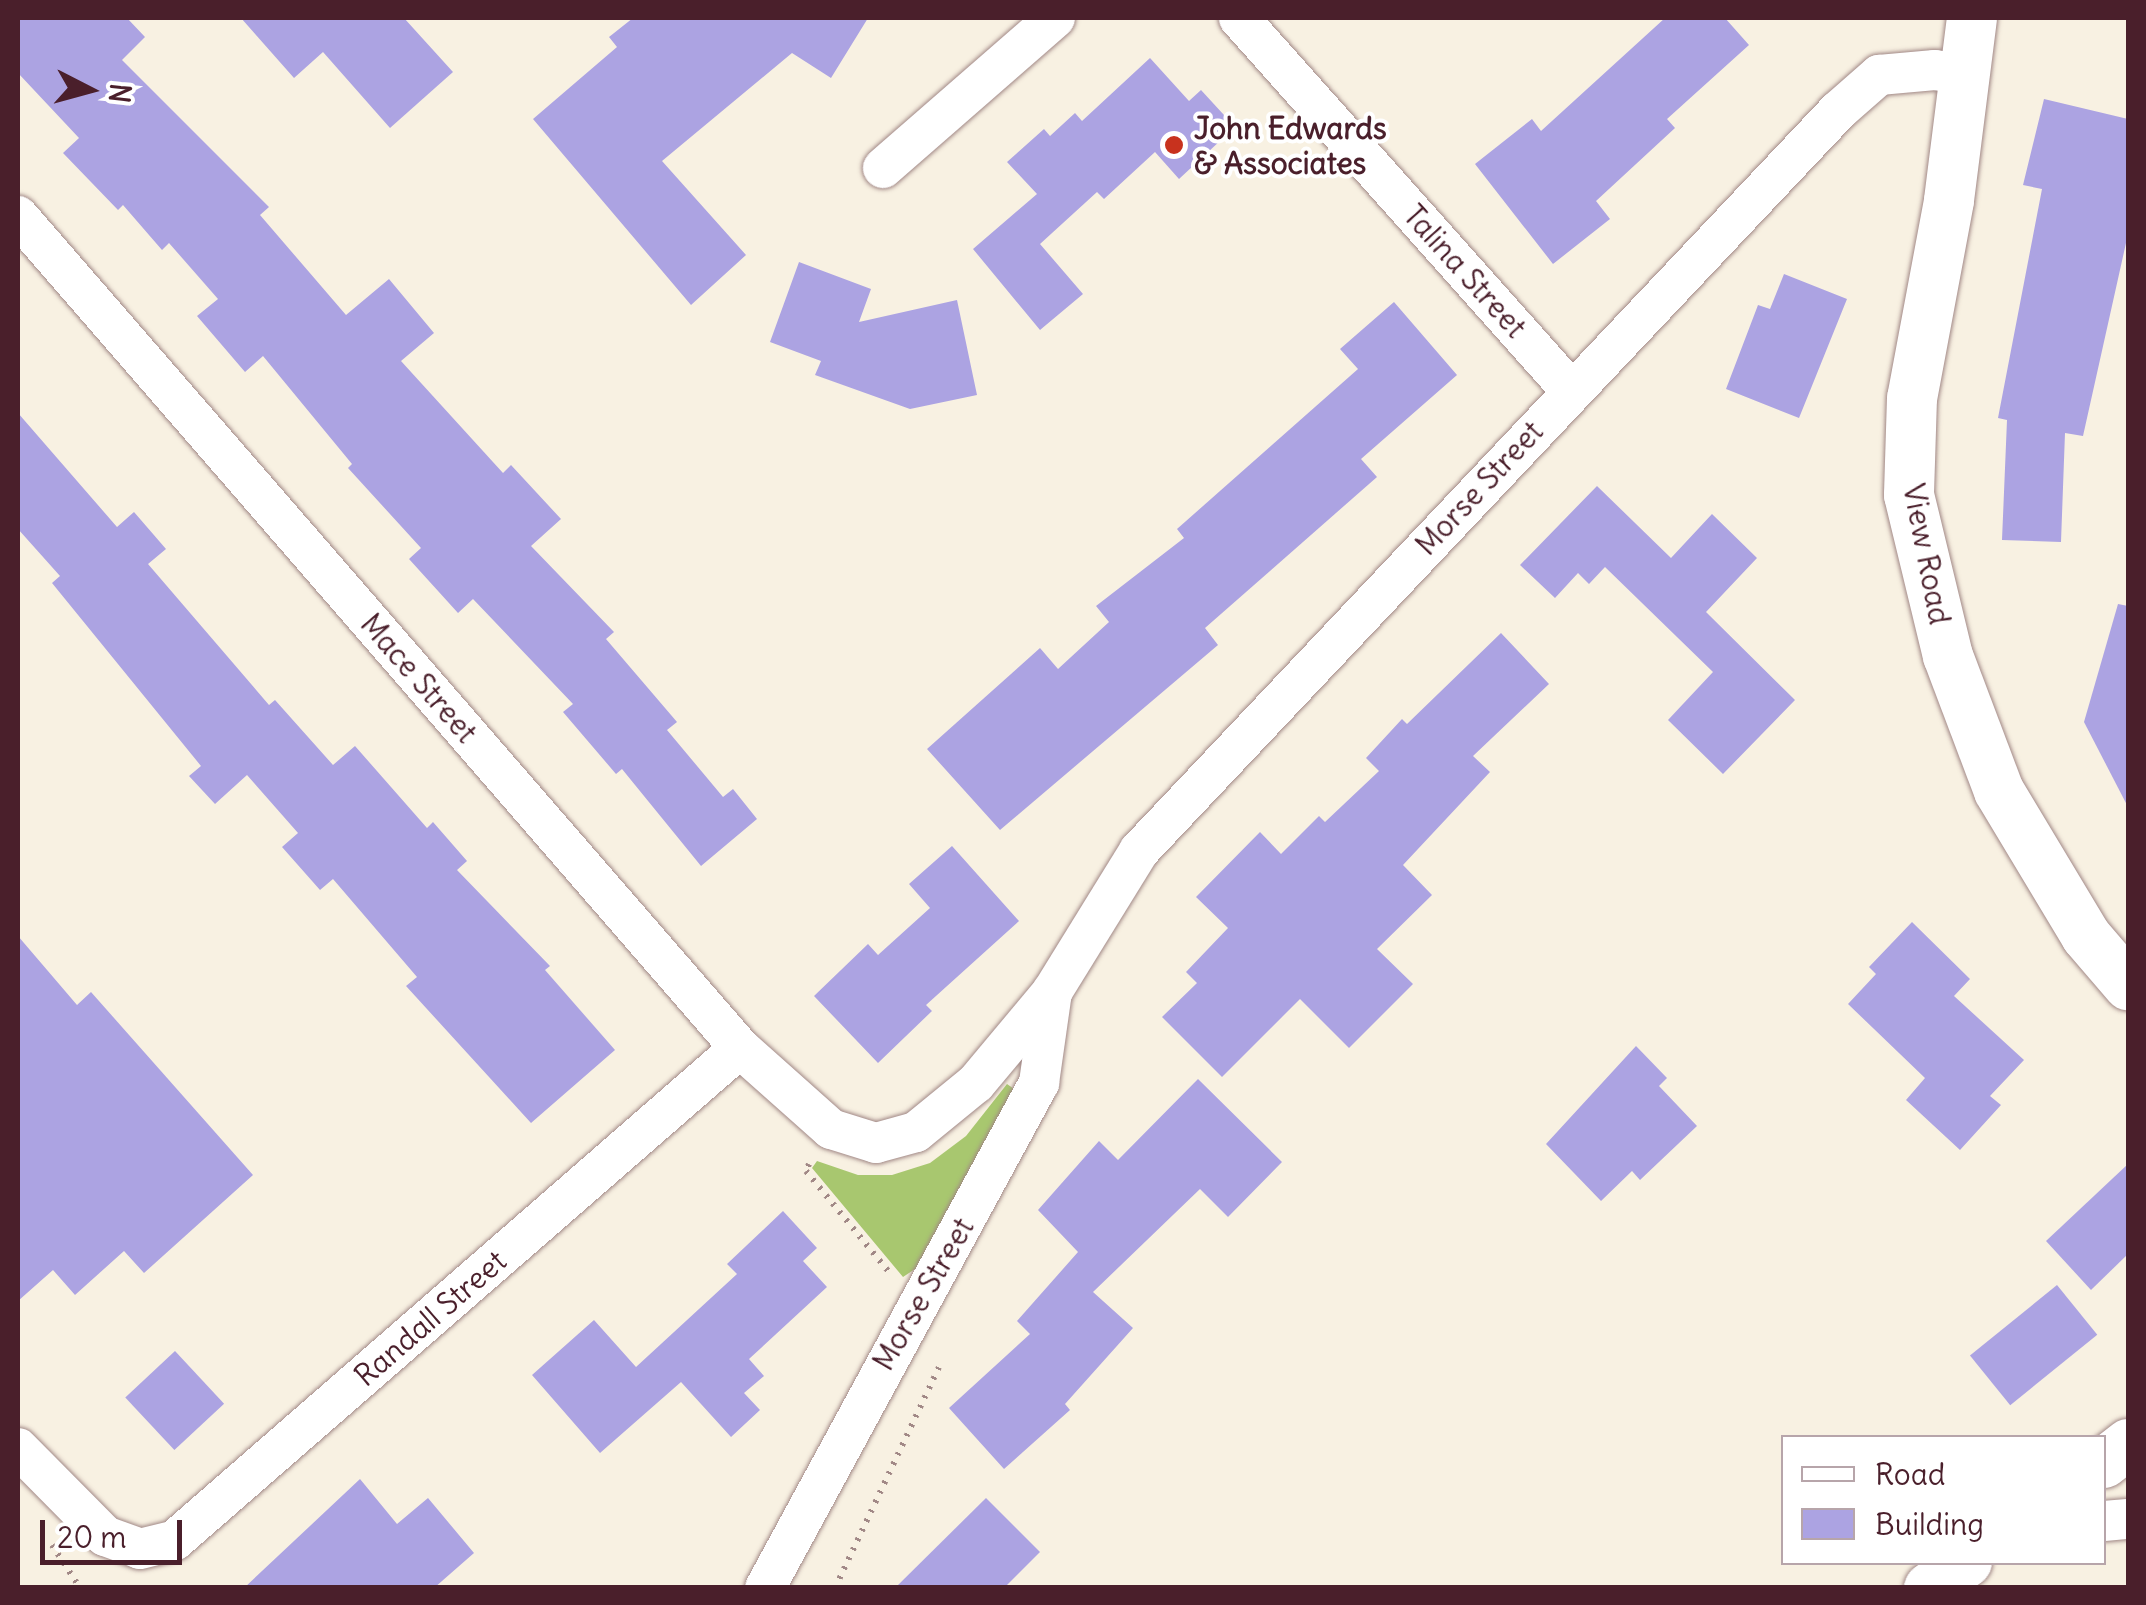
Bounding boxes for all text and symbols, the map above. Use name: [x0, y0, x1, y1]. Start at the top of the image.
north arrow: [40, 40, 140, 140]
text: N: [101, 82, 139, 105]
place label: John Edwards & Associates: [1194, 110, 1387, 180]
marker: John Edwards & Associates: [1163, 134, 1185, 156]
street label: Talina Street: [1396, 197, 1534, 345]
street label: Morse Street: [1408, 413, 1550, 563]
street label: View Road: [1896, 481, 1958, 627]
street label: Mace Street: [353, 606, 485, 750]
street label: Morse Street: [865, 1211, 981, 1377]
street label: Randall Street: [347, 1242, 513, 1394]
legend: [1781, 1435, 2106, 1565]
text: Road: [1875, 1455, 1945, 1493]
scale bar: [45, 1500, 188, 1562]
text: Building: [1875, 1505, 1984, 1543]
text: 20 m: [57, 1518, 127, 1556]

